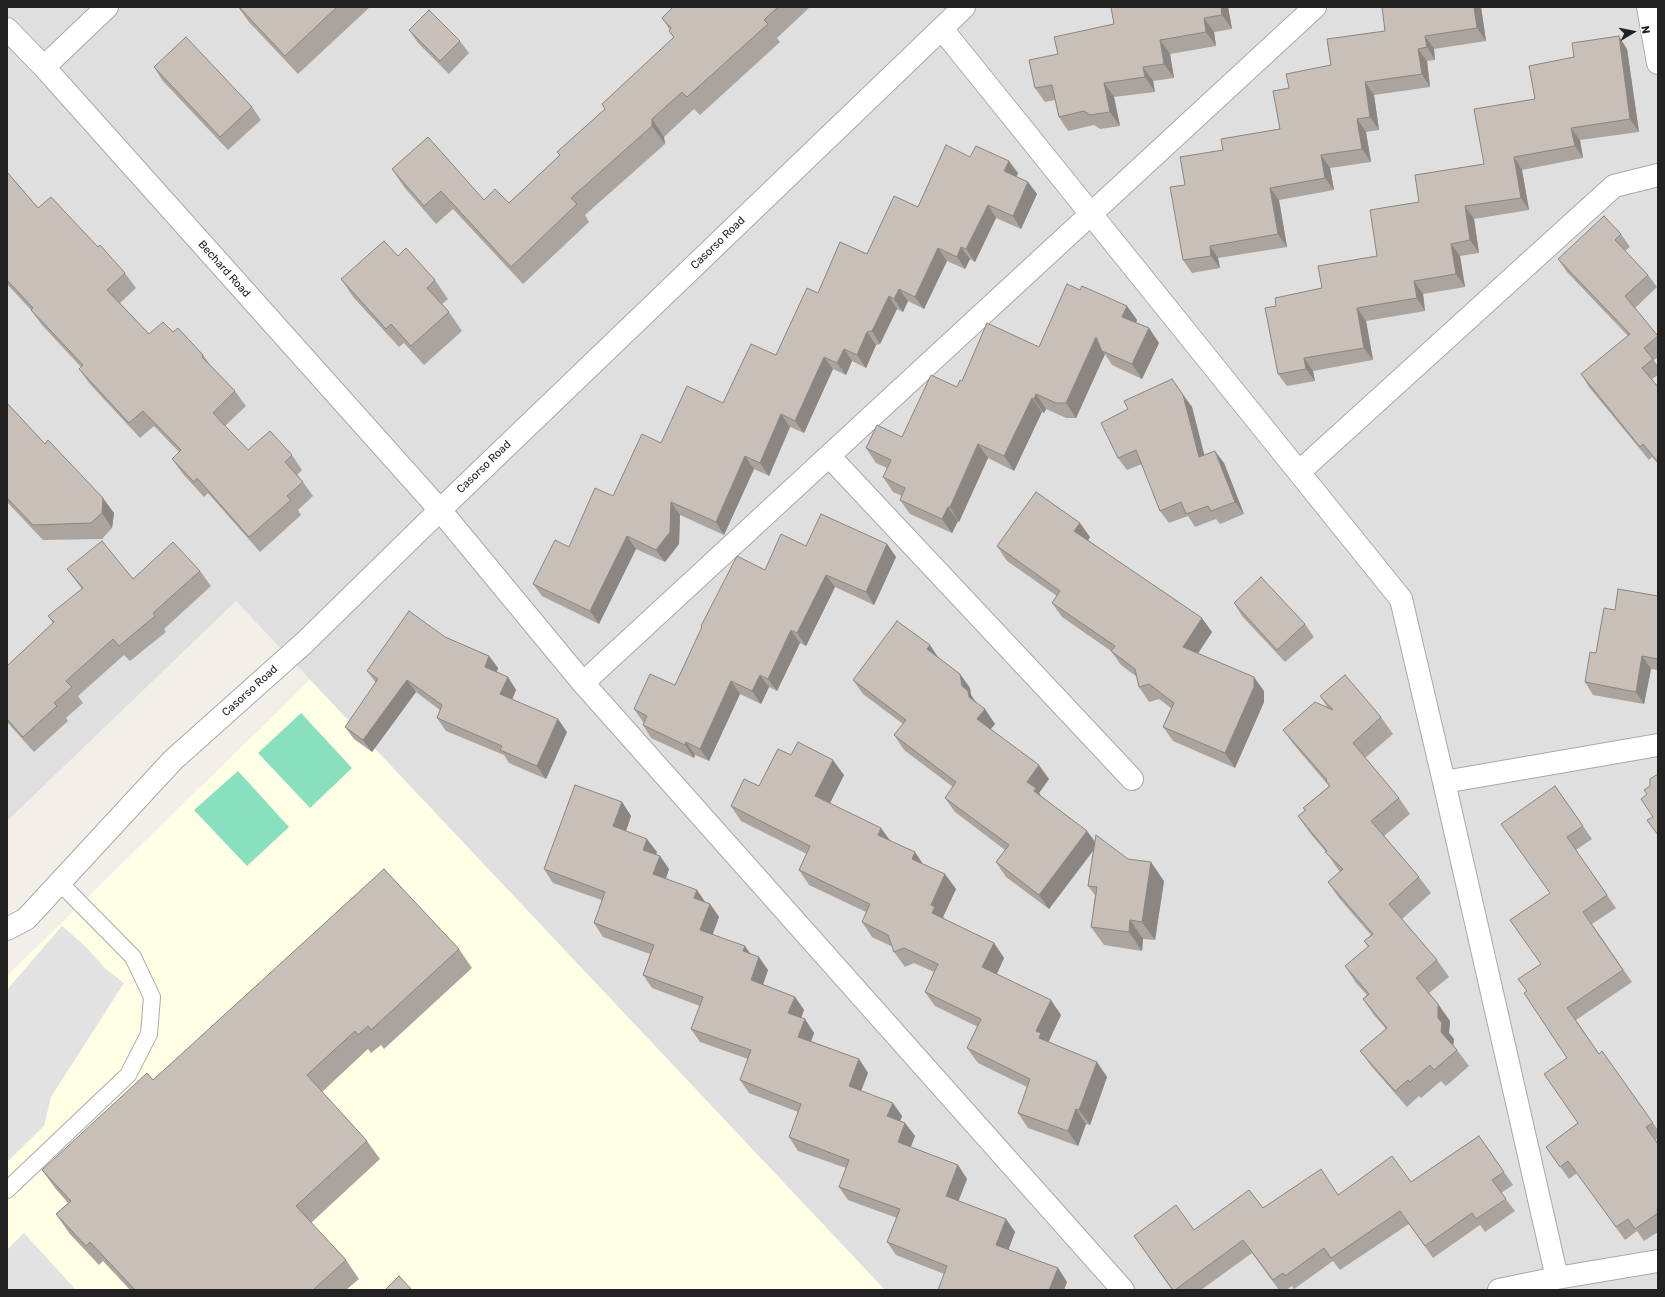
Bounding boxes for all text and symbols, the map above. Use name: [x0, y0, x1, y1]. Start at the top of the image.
north arrow: [1613, 12, 1653, 52]
text: N: [1638, 25, 1652, 35]
street label: Casorso Road: [688, 214, 748, 272]
street label: Bechard Road: [195, 238, 253, 300]
street label: Casorso Road: [454, 438, 514, 496]
street label: Casorso Road: [220, 663, 280, 719]

